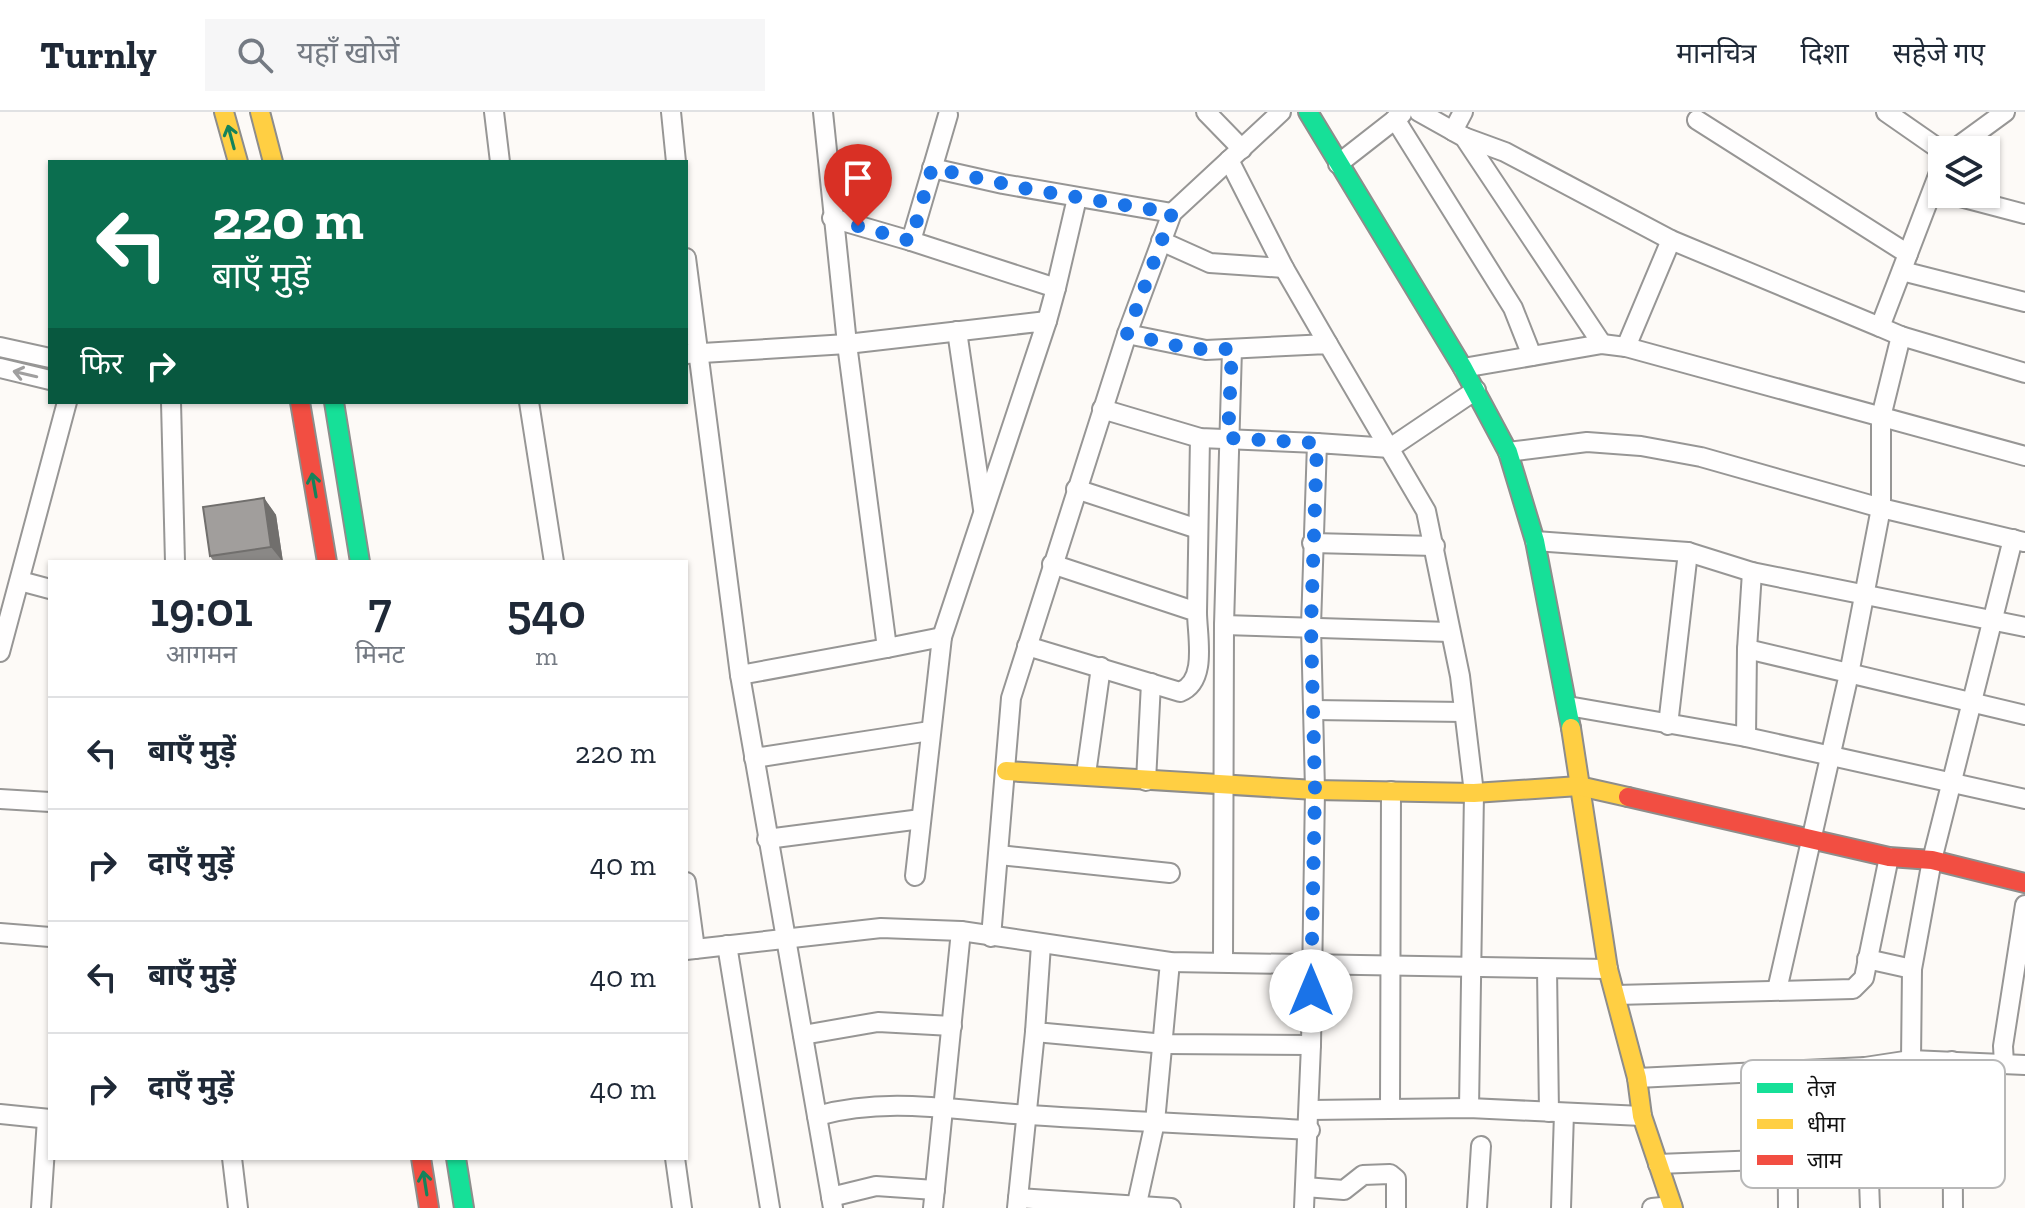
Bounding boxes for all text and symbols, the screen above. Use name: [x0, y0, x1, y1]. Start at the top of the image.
search box: [205, 19, 765, 91]
text: Turnly: [40, 32, 157, 78]
icon: search: [233, 33, 277, 77]
text: यहाँ खोजें: [297, 35, 399, 71]
text: मानचित्र: [1676, 37, 1756, 70]
text: दिशा: [1800, 37, 1849, 70]
text: सहेजे गए: [1893, 37, 1985, 70]
one-way arrow: [222, 125, 237, 150]
map controls: [1928, 136, 2000, 208]
button: layers: [1928, 136, 2000, 208]
pin: [824, 144, 892, 226]
icon: arrive: [836, 156, 880, 200]
text: 220 m: [212, 186, 364, 253]
icon: left: [80, 192, 184, 296]
text: बाएँ मुड़ें: [212, 254, 311, 297]
icon: right: [139, 344, 183, 388]
text: फिर: [80, 346, 123, 382]
one-way arrow: [13, 366, 38, 381]
one-way arrow: [306, 473, 321, 498]
text: 19:01: [150, 581, 253, 638]
text: 7: [368, 581, 391, 638]
text: 540: [507, 583, 586, 640]
text: आगमन: [166, 638, 237, 670]
text: मिनट: [355, 638, 405, 670]
text: m: [535, 640, 558, 672]
icon: left: [80, 731, 124, 775]
text: बाएँ मुड़ें: [148, 733, 236, 769]
text: 220 m: [575, 735, 656, 771]
icon: right: [80, 843, 124, 887]
text: दाएँ मुड़ें: [148, 845, 234, 881]
text: 40 m: [590, 847, 656, 883]
position arrow: [1269, 949, 1353, 1033]
icon: left: [80, 955, 124, 999]
text: बाएँ मुड़ें: [148, 957, 236, 993]
text: 40 m: [590, 959, 656, 995]
legend: [1741, 1060, 2005, 1188]
icon: right: [80, 1067, 124, 1111]
text: दाएँ मुड़ें: [148, 1069, 234, 1105]
text: 40 m: [590, 1071, 656, 1107]
text: तेज़: [1807, 1075, 1837, 1102]
text: धीमा: [1807, 1111, 1845, 1138]
text: जाम: [1807, 1147, 1843, 1174]
one-way arrow: [416, 1171, 431, 1196]

